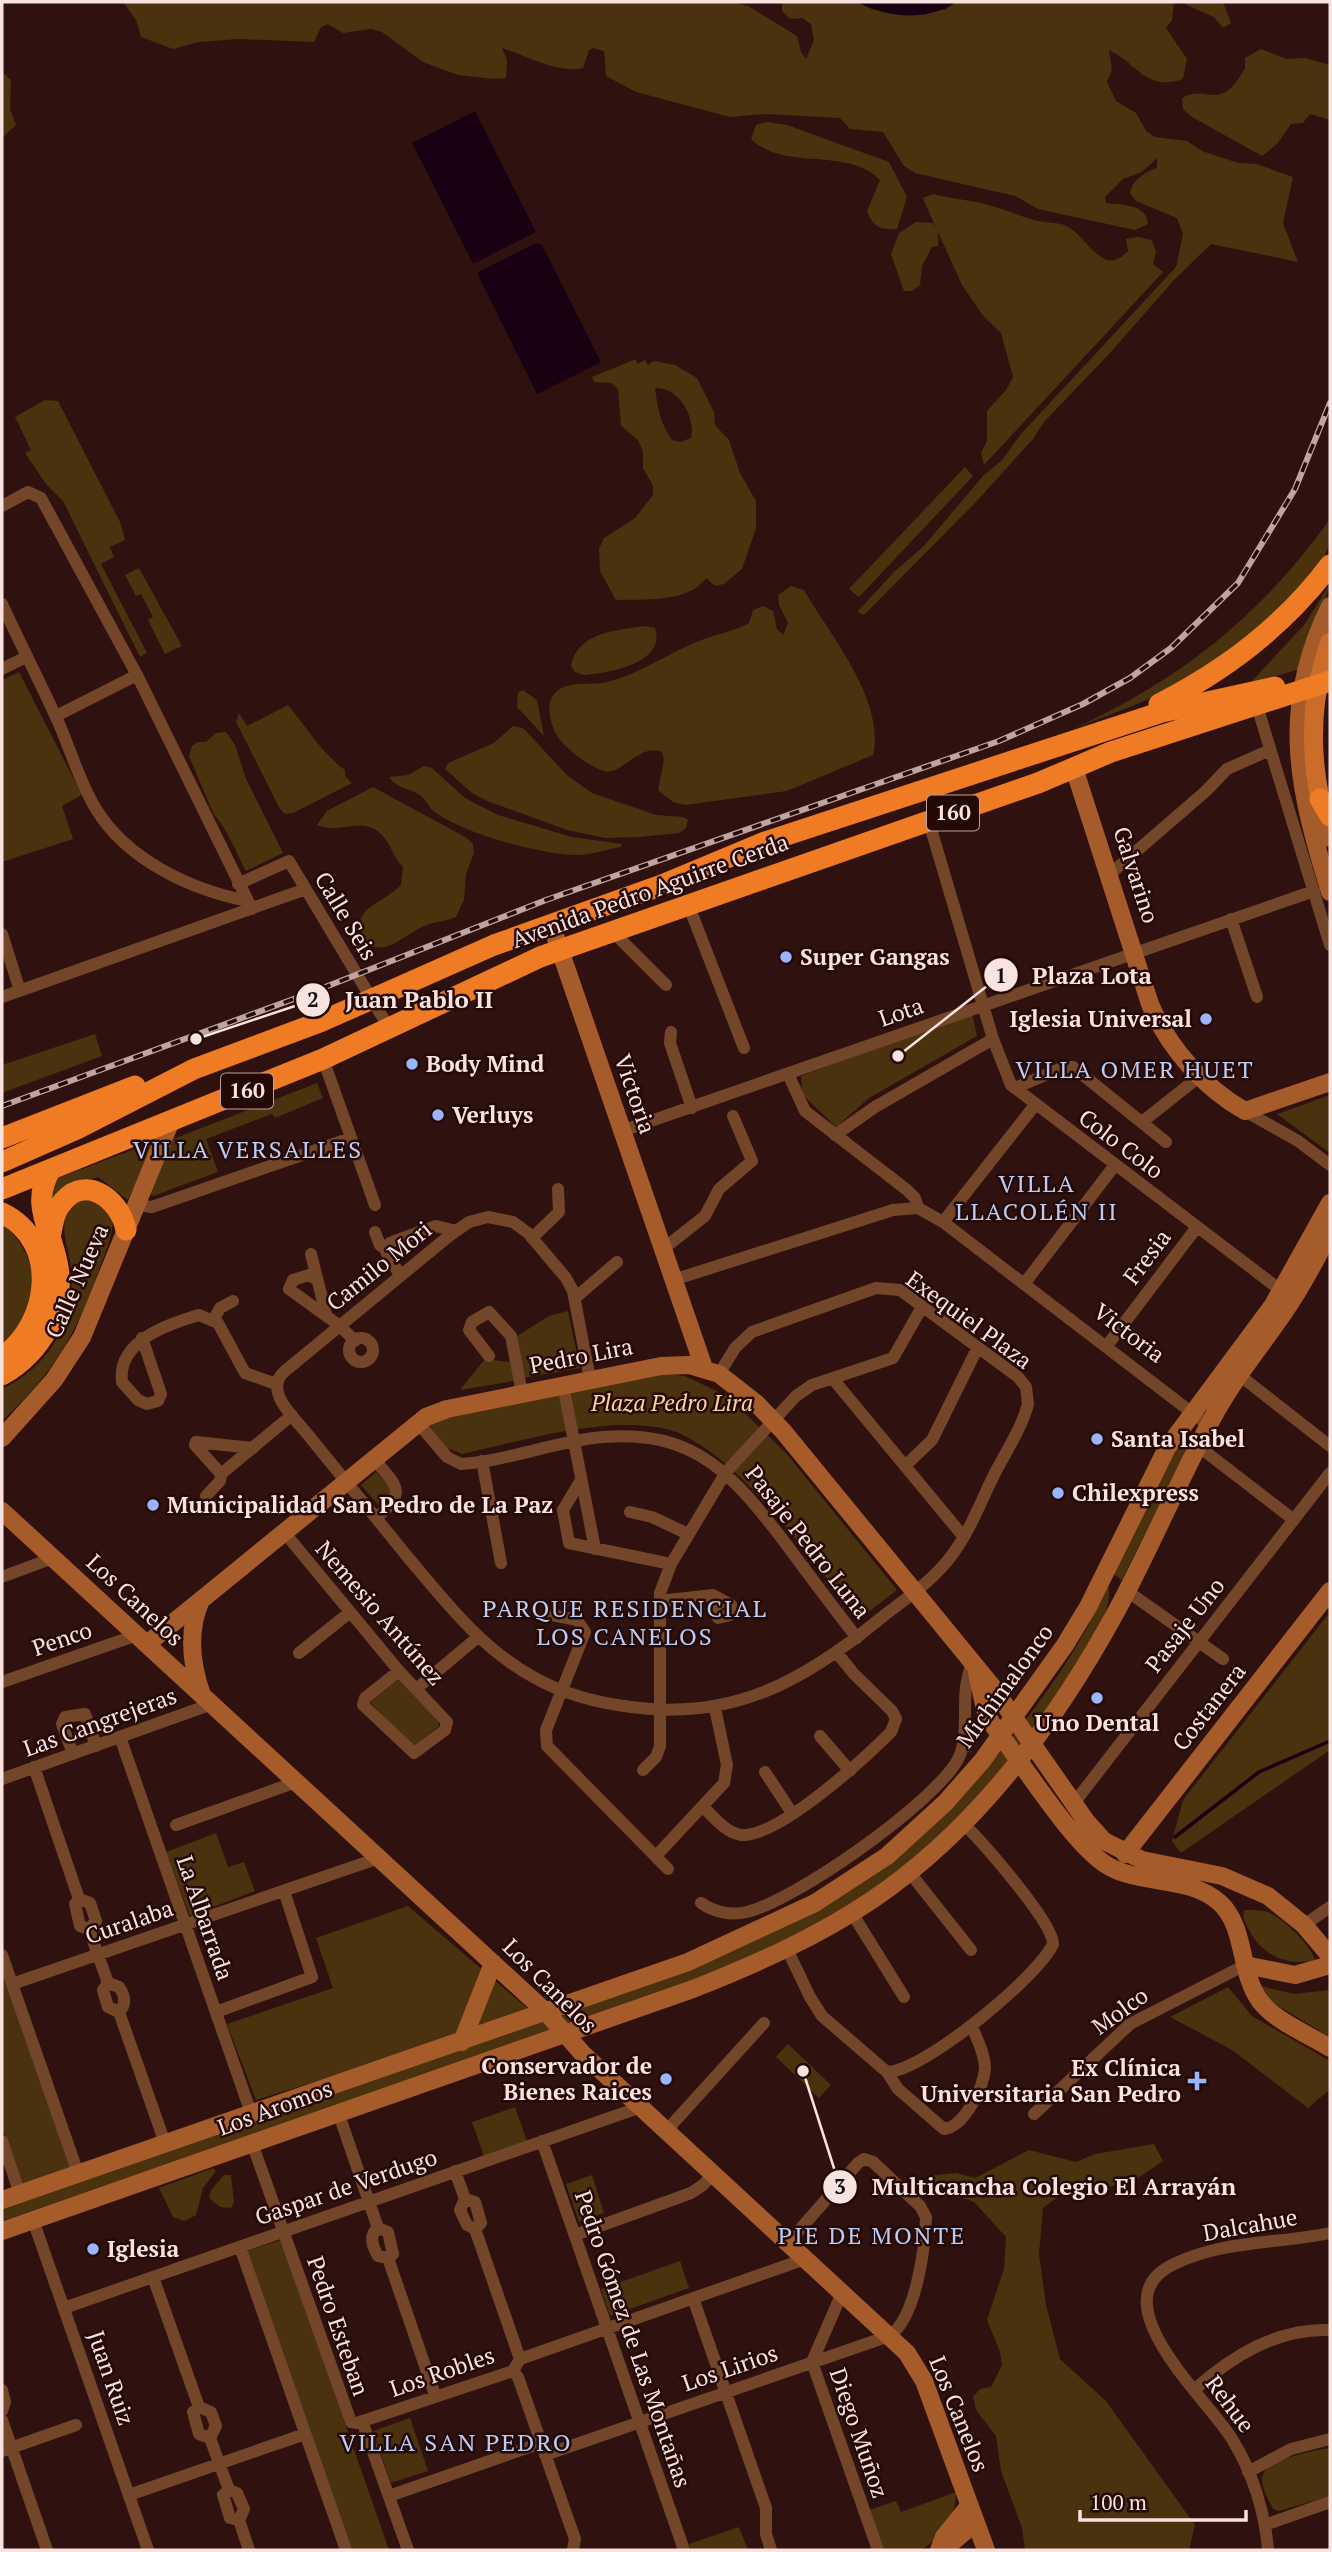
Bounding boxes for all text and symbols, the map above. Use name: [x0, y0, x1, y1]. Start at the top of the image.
road number: 160: [927, 796, 979, 830]
street label: Galvarino: [1106, 823, 1167, 927]
street label: Avenida Pedro Aguirre Cerda: [507, 826, 793, 955]
street label: Calle Seis: [308, 866, 385, 966]
place label: Super Gangas: [800, 941, 950, 972]
marker: Super Gangas: [778, 949, 794, 965]
callout: Plaza Lota: [983, 953, 1166, 998]
text: Plaza Lota: [1032, 959, 1153, 991]
text: 1: [995, 961, 1007, 989]
callout: Juan Pablo II: [296, 977, 507, 1022]
text: Juan Pablo II: [345, 983, 493, 1015]
text: 2: [307, 985, 319, 1013]
street label: Lota: [874, 989, 928, 1034]
place label: Iglesia Universal: [1009, 1003, 1192, 1034]
marker: Iglesia Universal: [1198, 1011, 1214, 1027]
place label: Body Mind: [426, 1048, 545, 1079]
street label: Victoria: [607, 1050, 664, 1138]
district label: VILLA OMER HUET: [1015, 1053, 1255, 1085]
marker: Body Mind: [404, 1056, 420, 1072]
road number: 160: [221, 1074, 273, 1108]
place label: Verluys: [452, 1099, 533, 1130]
street label: Colo Colo: [1073, 1101, 1170, 1186]
marker: Verluys: [430, 1107, 446, 1123]
district label: VILLA VERSALLES: [133, 1133, 363, 1165]
district label: VILLA LLACOLÉN II: [955, 1167, 1119, 1227]
street label: Camilo Mori: [320, 1214, 438, 1318]
street label: Calle Nueva: [38, 1218, 116, 1343]
street label: Fresia: [1116, 1223, 1178, 1291]
street label: Exequiel Plaza: [900, 1263, 1039, 1376]
street label: Victoria: [1087, 1296, 1172, 1370]
street label: Pedro Lira: [527, 1330, 636, 1381]
park label: Plaza Pedro Lira: [590, 1387, 753, 1418]
place label: Santa Isabel: [1111, 1423, 1245, 1454]
marker: Santa Isabel: [1089, 1431, 1105, 1447]
street label: Pasaje Pedro Luna: [739, 1459, 878, 1625]
place label: Chilexpress: [1072, 1477, 1199, 1508]
marker: Chilexpress: [1050, 1485, 1066, 1501]
place label: Municipalidad San Pedro de La Paz: [167, 1489, 553, 1520]
marker: Municipalidad San Pedro de La Paz: [145, 1497, 161, 1513]
street label: Nemesio Antúnez: [309, 1534, 452, 1691]
street label: Los Canelos: [80, 1547, 191, 1653]
street label: Pasaje Uno: [1138, 1571, 1231, 1679]
district label: PARQUE RESIDENCIAL LOS CANELOS: [482, 1592, 768, 1652]
street label: Penco: [28, 1614, 96, 1663]
street label: Michimalonco: [949, 1618, 1060, 1754]
street label: Costanera: [1165, 1656, 1253, 1757]
street label: Las Cangrejeras: [19, 1679, 181, 1764]
marker: Uno Dental: [1089, 1690, 1105, 1706]
place label: Uno Dental: [1035, 1707, 1160, 1738]
street label: La Albarrada: [170, 1851, 241, 1985]
street label: Curalaba: [81, 1892, 177, 1951]
street label: Los Canelos: [496, 1931, 605, 2040]
street label: Molco: [1085, 1980, 1154, 2042]
place label: Conservador de Bienes Raices: [481, 2050, 652, 2107]
place label: Ex Clínica Universitaria San Pedro: [921, 2052, 1181, 2109]
marker: Conservador de Bienes Raices: [658, 2071, 674, 2087]
marker: Ex Clínica Universitaria San Pedro: [1187, 2071, 1207, 2091]
street label: Los Aromos: [213, 2072, 337, 2143]
street label: Gaspar de Verdugo: [251, 2141, 441, 2232]
callout: Multicancha Colegio El Arrayán: [823, 2164, 1250, 2209]
text: Multicancha Colegio El Arrayán: [872, 2170, 1237, 2202]
text: 3: [834, 2172, 846, 2200]
street label: Pedro Gómez de Las Montañas: [568, 2186, 699, 2492]
street label: Dalcahue: [1200, 2201, 1300, 2248]
district label: PIE DE MONTE: [778, 2219, 966, 2251]
place label: Iglesia: [107, 2233, 180, 2264]
marker: Iglesia: [85, 2241, 101, 2257]
street label: Pedro Esteban: [300, 2252, 377, 2400]
street label: Juan Ruiz: [81, 2326, 142, 2429]
street label: Los Lirios: [678, 2337, 782, 2398]
street label: Los Robles: [385, 2339, 498, 2404]
street label: Los Canelos: [922, 2351, 997, 2476]
street label: Diego Muñoz: [823, 2364, 896, 2502]
street label: Rehue: [1199, 2369, 1262, 2439]
district label: VILLA SAN PEDRO: [339, 2426, 573, 2458]
scale bar: [1080, 2478, 1246, 2522]
text: 100 m: [1090, 2488, 1147, 2516]

